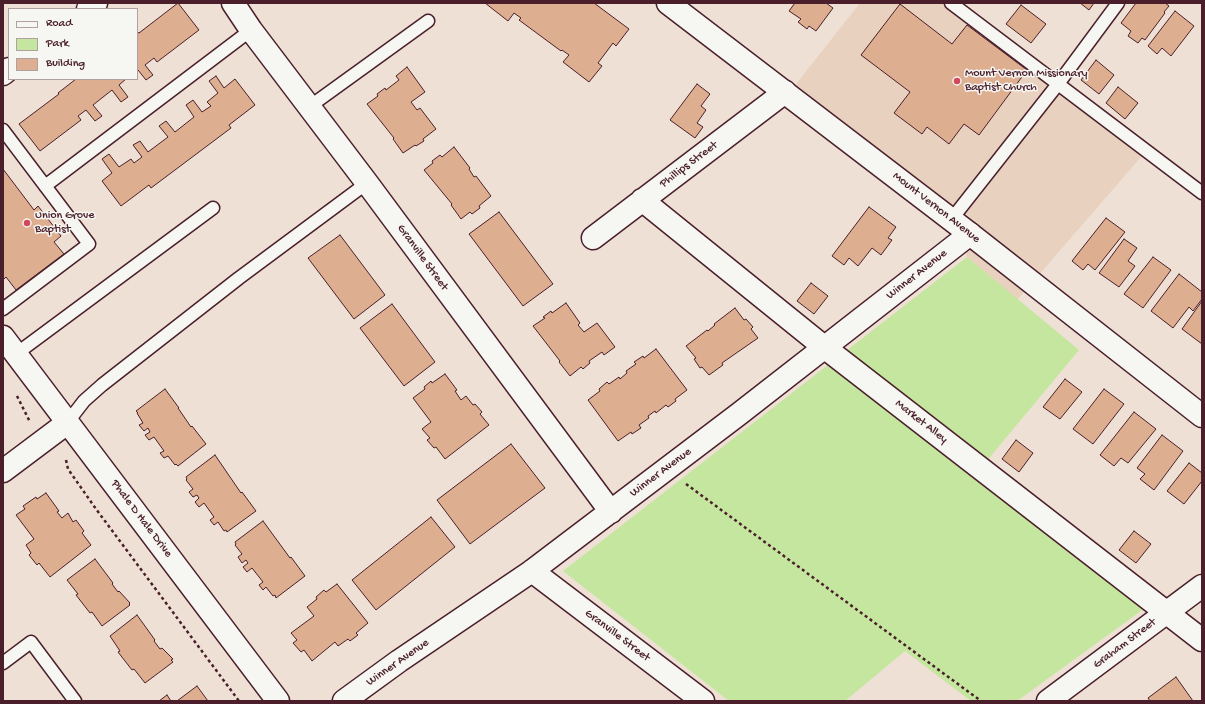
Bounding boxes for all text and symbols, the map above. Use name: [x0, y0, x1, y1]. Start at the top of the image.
legend: [8, 8, 138, 80]
text: Road: [46, 17, 72, 31]
text: Park: [46, 37, 69, 51]
text: Building: [46, 57, 85, 71]
place label: Mount Vernon Missionary Baptist Church: [965, 67, 1087, 95]
marker: Mount Vernon Missionary Baptist Church: [952, 76, 962, 86]
street label: Phillips Street: [657, 139, 721, 191]
street label: Mount Vernon Avenue: [889, 169, 983, 247]
place label: Union Grove Baptist: [35, 209, 95, 237]
marker: Union Grove Baptist: [22, 218, 32, 228]
street label: Granville Street: [393, 222, 451, 294]
street label: Winner Avenue: [884, 247, 950, 303]
street label: Market Alley: [892, 397, 950, 447]
street label: Winner Avenue: [627, 445, 695, 501]
street label: Phale D Hale Drive: [107, 477, 175, 561]
street label: Granville Street: [581, 607, 653, 665]
street label: Graham Street: [1091, 616, 1159, 672]
street label: Winner Avenue: [364, 636, 432, 690]

